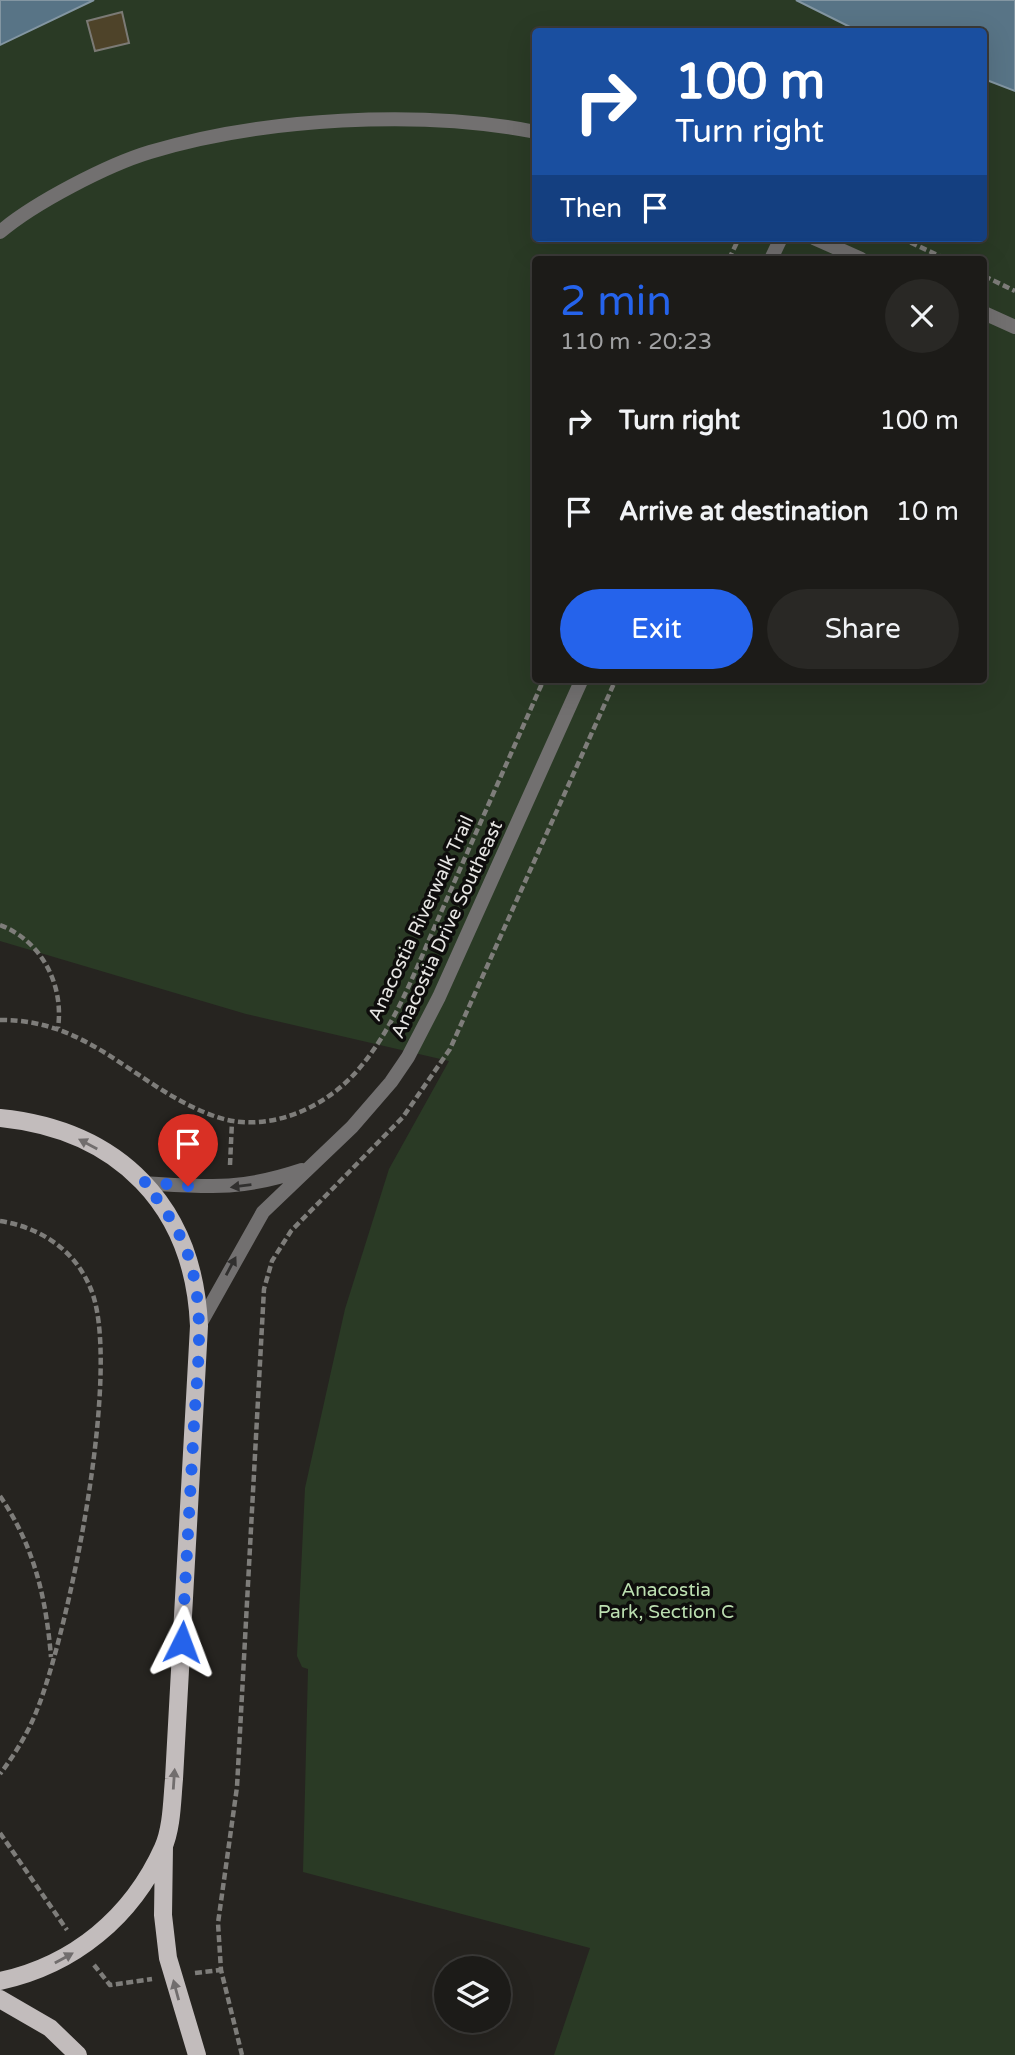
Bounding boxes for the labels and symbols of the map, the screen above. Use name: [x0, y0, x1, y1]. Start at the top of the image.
street label: Anacostia Riverwalk Trail: [364, 812, 478, 1025]
street label: Anacostia Drive Southeast: [387, 817, 507, 1042]
pin: [158, 1114, 218, 1186]
one-way arrow: [78, 1138, 98, 1150]
one-way arrow: [230, 1181, 252, 1192]
one-way arrow: [225, 1256, 237, 1276]
park label: Anacostia Park, Section C: [598, 1579, 734, 1623]
position arrow: [145, 1605, 219, 1679]
one-way arrow: [169, 1767, 180, 1789]
one-way arrow: [54, 1953, 74, 1964]
one-way arrow: [170, 1979, 181, 2001]

